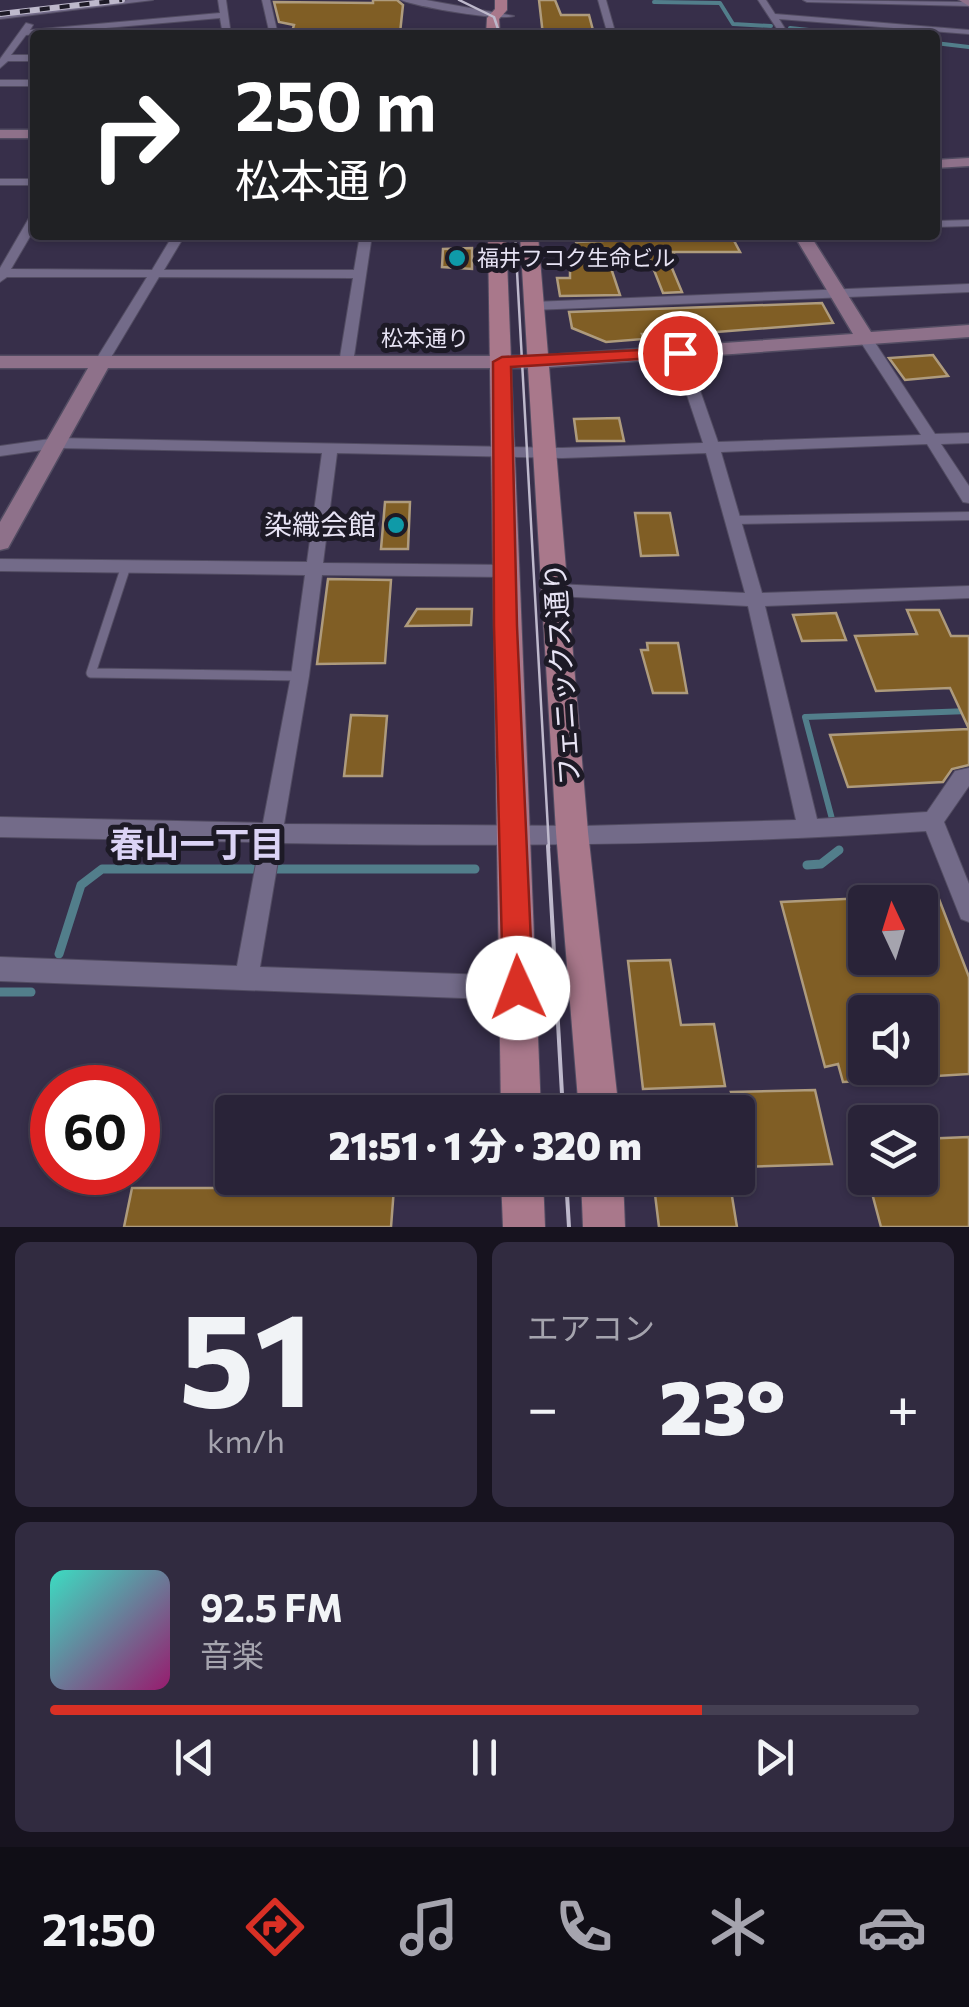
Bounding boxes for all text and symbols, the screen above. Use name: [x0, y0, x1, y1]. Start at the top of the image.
text: 250 m: [235, 60, 437, 145]
icon: right: [70, 70, 200, 200]
text: 松本通り: [235, 151, 415, 206]
place label: 福井フコク生命ビル: [477, 244, 675, 271]
marker: 福井フコク生命ビル: [446, 247, 468, 269]
pin: [638, 311, 723, 396]
street label: 松本通り: [381, 324, 469, 351]
icon: arrive: [653, 326, 708, 381]
place label: 染織会館: [264, 507, 376, 541]
marker: 染織会館: [385, 514, 407, 536]
street label: フェニックス通り: [536, 562, 586, 787]
district label: 春山一丁目: [109, 821, 285, 864]
north arrow: [848, 885, 938, 975]
map controls: [848, 885, 938, 1195]
position arrow: [466, 936, 570, 1040]
button: sound: [848, 995, 938, 1085]
speed limit sign: 60: [30, 1065, 160, 1195]
button: layers: [848, 1105, 938, 1195]
text: 21:51 · 1 分 · 320 m: [328, 1121, 642, 1168]
text: 51: [179, 1275, 313, 1434]
text: エアコン: [527, 1307, 655, 1347]
text: 23°: [659, 1359, 786, 1450]
text: −: [527, 1372, 558, 1439]
text: +: [887, 1372, 919, 1439]
text: km/h: [207, 1420, 285, 1460]
text: 92.5 FM: [200, 1583, 343, 1630]
text: 音楽: [200, 1634, 264, 1674]
icon: previous: [167, 1730, 222, 1785]
icon: pause: [457, 1730, 512, 1785]
icon: next: [747, 1730, 802, 1785]
icon: directions: [240, 1892, 310, 1962]
icon: music: [394, 1892, 464, 1962]
icon: phone: [549, 1892, 619, 1962]
icon: climate: [703, 1892, 773, 1962]
icon: car: [857, 1892, 927, 1962]
text: 21:50: [42, 1900, 156, 1955]

